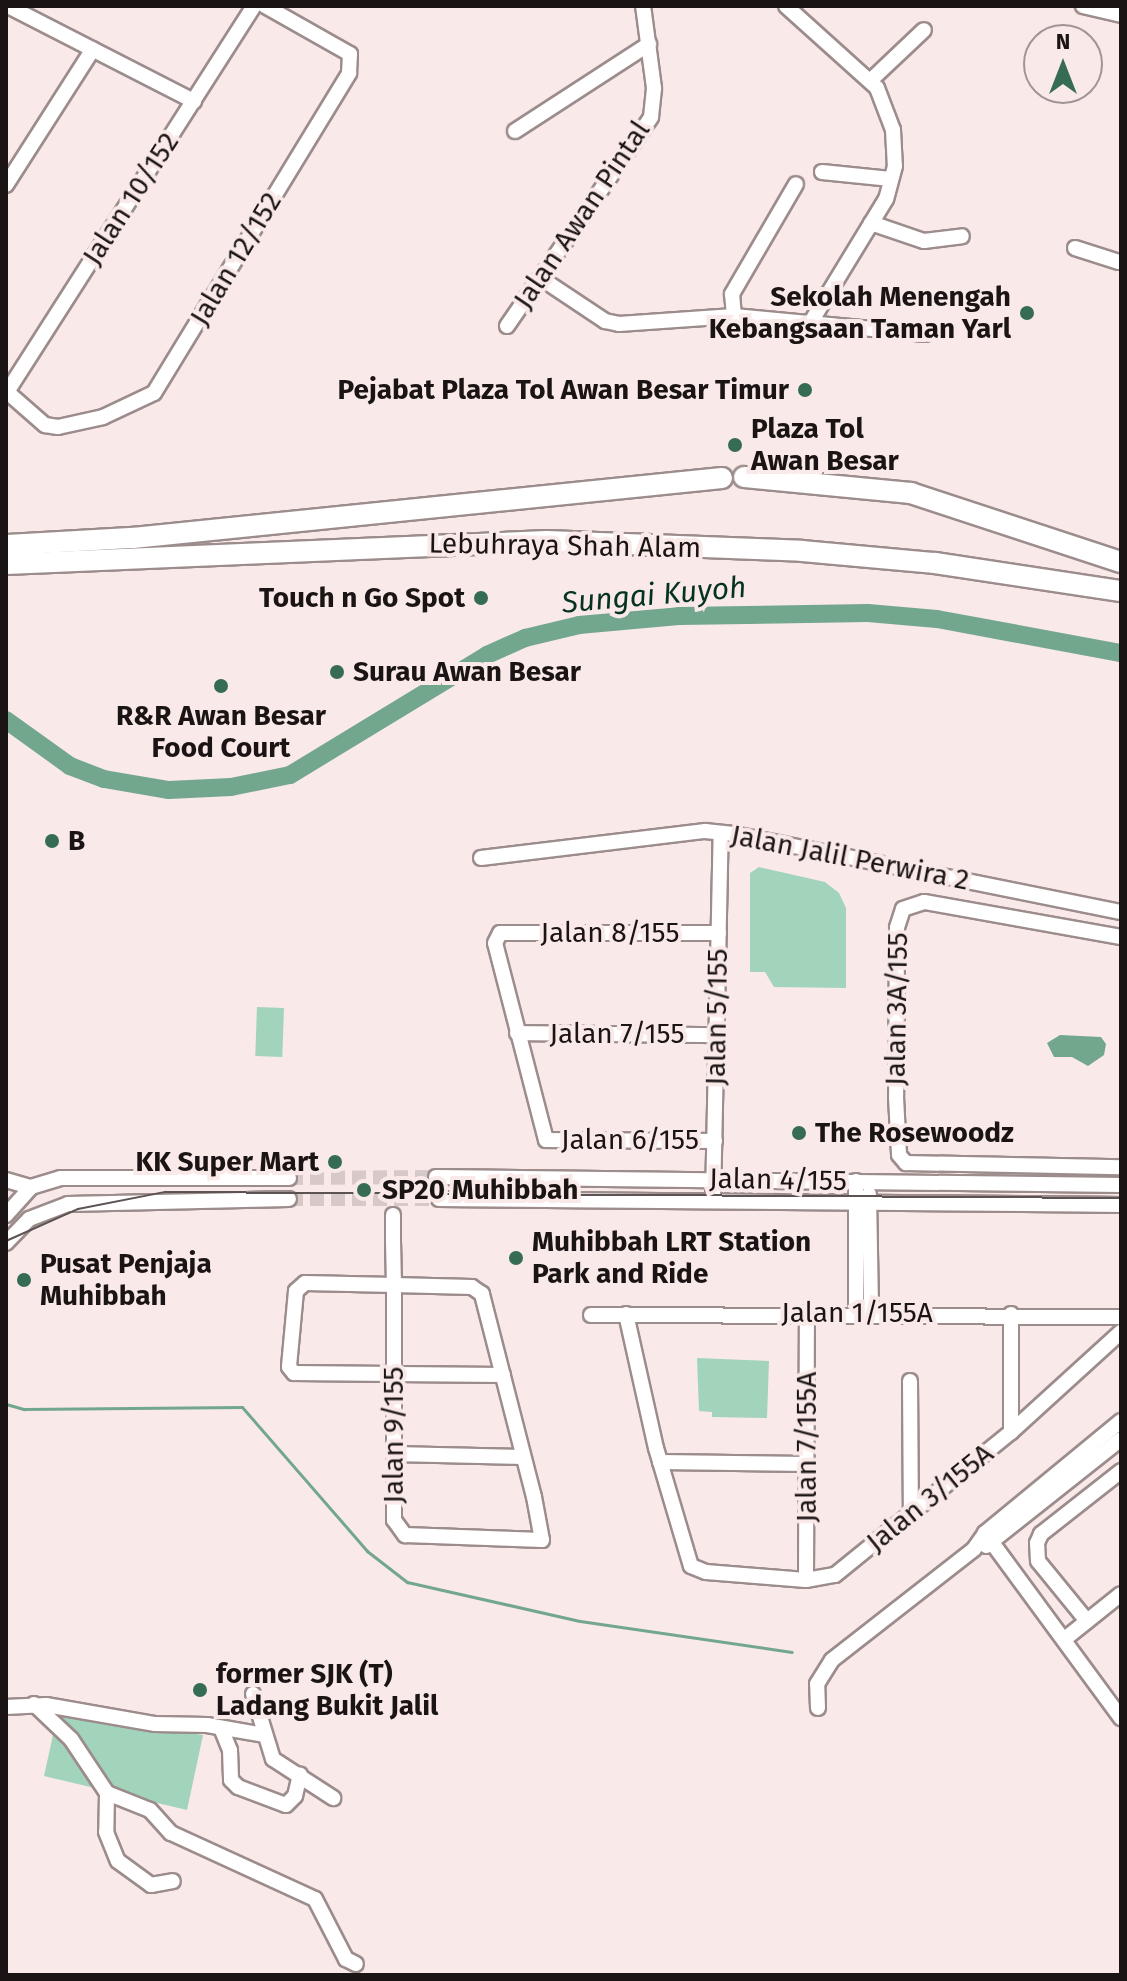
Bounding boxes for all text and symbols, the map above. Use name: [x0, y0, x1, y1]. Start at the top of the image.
north arrow: [1023, 24, 1103, 104]
text: N: [1056, 28, 1070, 55]
street label: Jalan Awan Pintal: [507, 115, 657, 315]
street label: Jalan 10/152: [76, 127, 186, 271]
street label: Jalan 12/152: [183, 186, 289, 332]
place label: Sekolah Menengah Kebangsaan Taman Yarl: [709, 280, 1011, 346]
marker: Sekolah Menengah Kebangsaan Taman Yarl: [1018, 304, 1036, 322]
place label: Pejabat Plaza Tol Awan Besar Timur: [337, 373, 789, 407]
marker: Pejabat Plaza Tol Awan Besar Timur: [796, 381, 814, 399]
place label: Plaza Tol Awan Besar: [751, 412, 899, 478]
marker: Plaza Tol Awan Besar: [726, 436, 744, 454]
street label: Lebuhraya Shah Alam: [428, 527, 702, 565]
water label: Sungai Kuyoh: [560, 569, 748, 621]
place label: Touch n Go Spot: [259, 581, 465, 615]
marker: Touch n Go Spot: [472, 589, 490, 607]
place label: Surau Awan Besar: [353, 655, 581, 689]
marker: Surau Awan Besar: [328, 663, 346, 681]
marker: R&R Awan Besar Food Court: [212, 677, 230, 695]
place label: R&R Awan Besar Food Court: [116, 699, 326, 765]
street label: Jalan Jalil Perwira 2: [728, 818, 972, 898]
place label: B: [68, 824, 85, 858]
marker: B: [43, 832, 61, 850]
street label: Jalan 8/155: [541, 916, 679, 950]
street label: Jalan 3A/155: [879, 932, 915, 1086]
street label: Jalan 5/155: [699, 948, 735, 1086]
street label: Jalan 7/155: [550, 1017, 684, 1051]
place label: The Rosewoodz: [815, 1116, 1014, 1150]
street label: Jalan 6/155: [561, 1123, 699, 1157]
marker: The Rosewoodz: [790, 1124, 808, 1142]
place label: KK Super Mart: [135, 1145, 319, 1179]
marker: KK Super Mart: [326, 1153, 344, 1171]
street label: Jalan 4/155: [709, 1162, 847, 1198]
place label: SP20 Muhibbah: [382, 1173, 578, 1207]
marker: SP20 Muhibbah: [353, 1179, 375, 1201]
place label: Muhibbah LRT Station Park and Ride: [532, 1225, 811, 1291]
place label: Pusat Penjaja Muhibbah: [40, 1247, 212, 1313]
marker: Muhibbah LRT Station Park and Ride: [507, 1249, 525, 1267]
marker: Pusat Penjaja Muhibbah: [15, 1271, 33, 1289]
street label: Jalan 1/155A: [781, 1296, 933, 1330]
street label: Jalan 9/155: [377, 1366, 411, 1504]
street label: Jalan 7/155A: [790, 1372, 824, 1522]
street label: Jalan 3/155A: [860, 1437, 1000, 1559]
place label: former SJK (T) Ladang Bukit Jalil: [216, 1657, 438, 1723]
marker: former SJK (T) Ladang Bukit Jalil: [191, 1681, 209, 1699]

